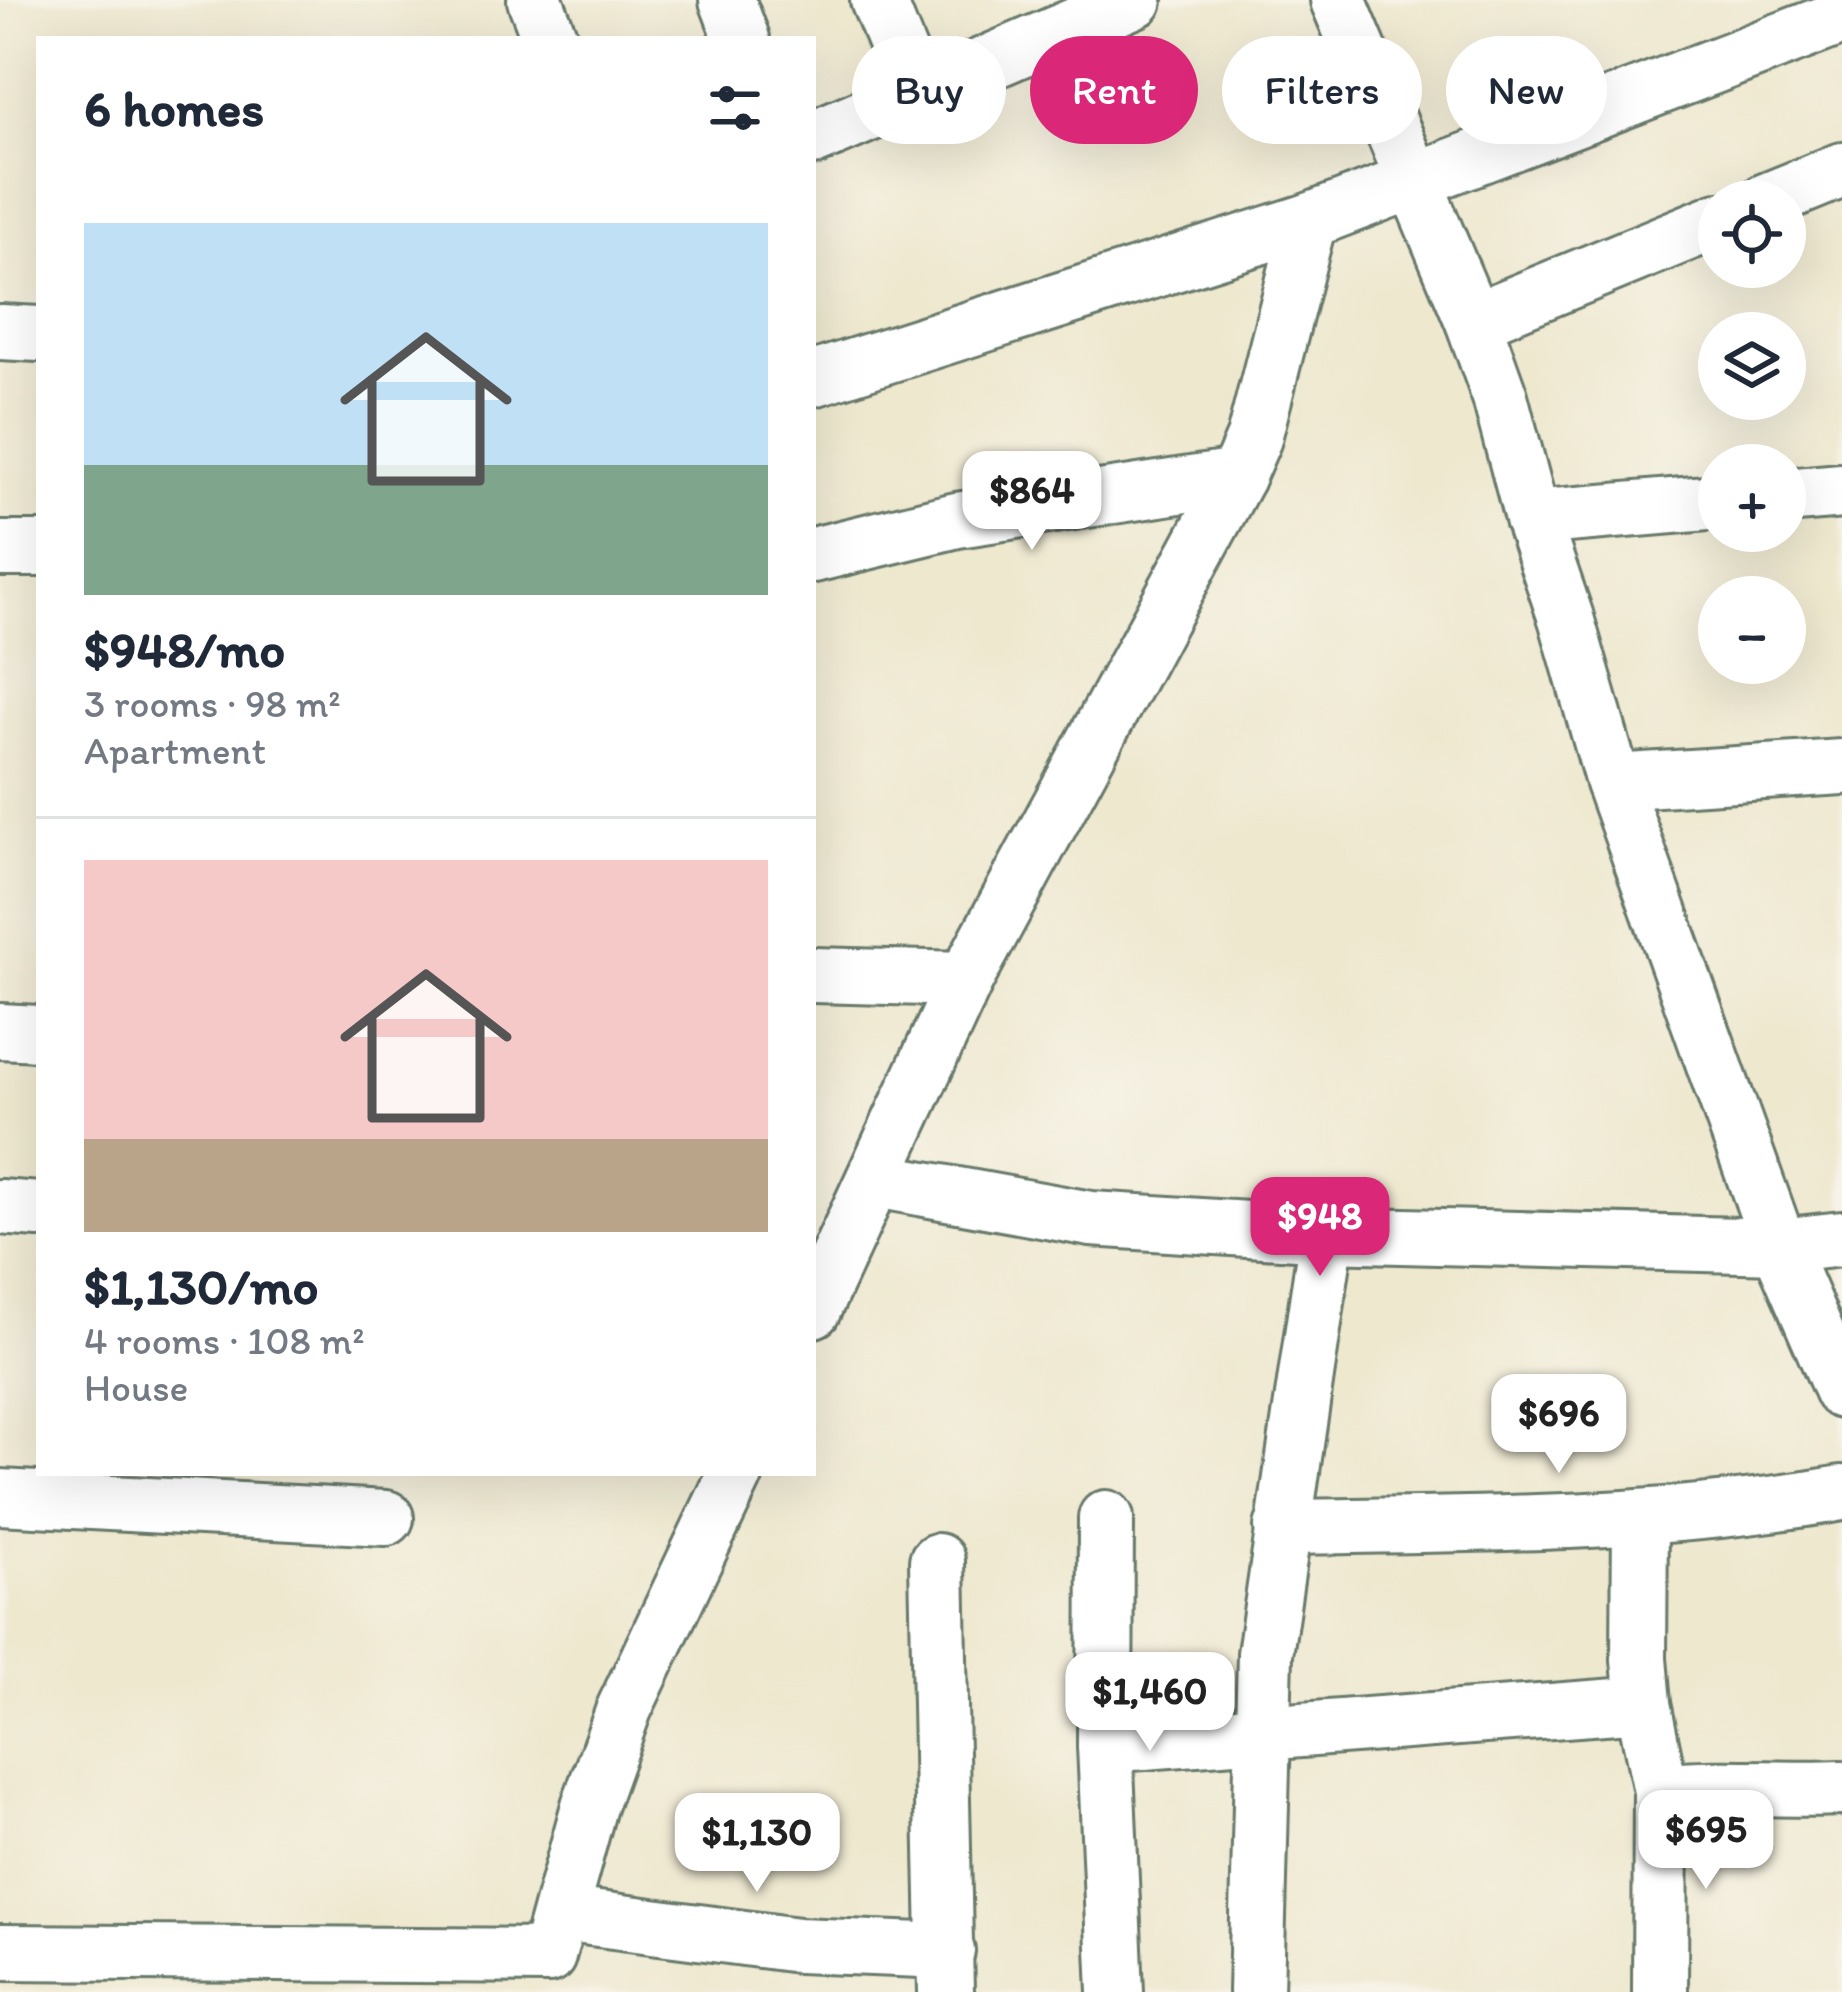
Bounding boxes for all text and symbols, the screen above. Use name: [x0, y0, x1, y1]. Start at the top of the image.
chip: Buy: [852, 36, 1006, 144]
chip: Rent: [1030, 36, 1198, 144]
chip: Filters: [1222, 36, 1422, 144]
chip: New: [1446, 36, 1607, 144]
icon: filters: [702, 75, 768, 141]
text: 6 homes: [84, 78, 264, 139]
map controls: [1698, 180, 1806, 684]
button: locate: [1698, 180, 1806, 288]
icon: home: [318, 301, 534, 517]
button: layers: [1698, 312, 1806, 420]
button: +: [1698, 444, 1806, 552]
pin: $864: [961, 451, 1103, 553]
text: $864: [989, 466, 1075, 513]
button: −: [1698, 576, 1806, 684]
text: $948/mo: [84, 619, 285, 680]
text: 3 rooms · 98 m²: [84, 680, 341, 727]
text: Apartment: [84, 727, 266, 774]
icon: home: [318, 938, 534, 1154]
pin: $948: [1249, 1177, 1391, 1279]
text: $948: [1278, 1192, 1362, 1239]
text: $1,130/mo: [84, 1256, 319, 1317]
text: 4 rooms · 108 m²: [84, 1317, 365, 1364]
text: House: [84, 1364, 188, 1411]
pin: $696: [1488, 1374, 1630, 1476]
text: $696: [1518, 1389, 1600, 1436]
pin: $1,460: [1052, 1652, 1248, 1754]
text: $1,460: [1092, 1667, 1208, 1714]
pin: $695: [1635, 1790, 1777, 1892]
pin: $1,130: [659, 1793, 855, 1895]
text: $695: [1665, 1805, 1747, 1852]
text: $1,130: [702, 1808, 812, 1855]

